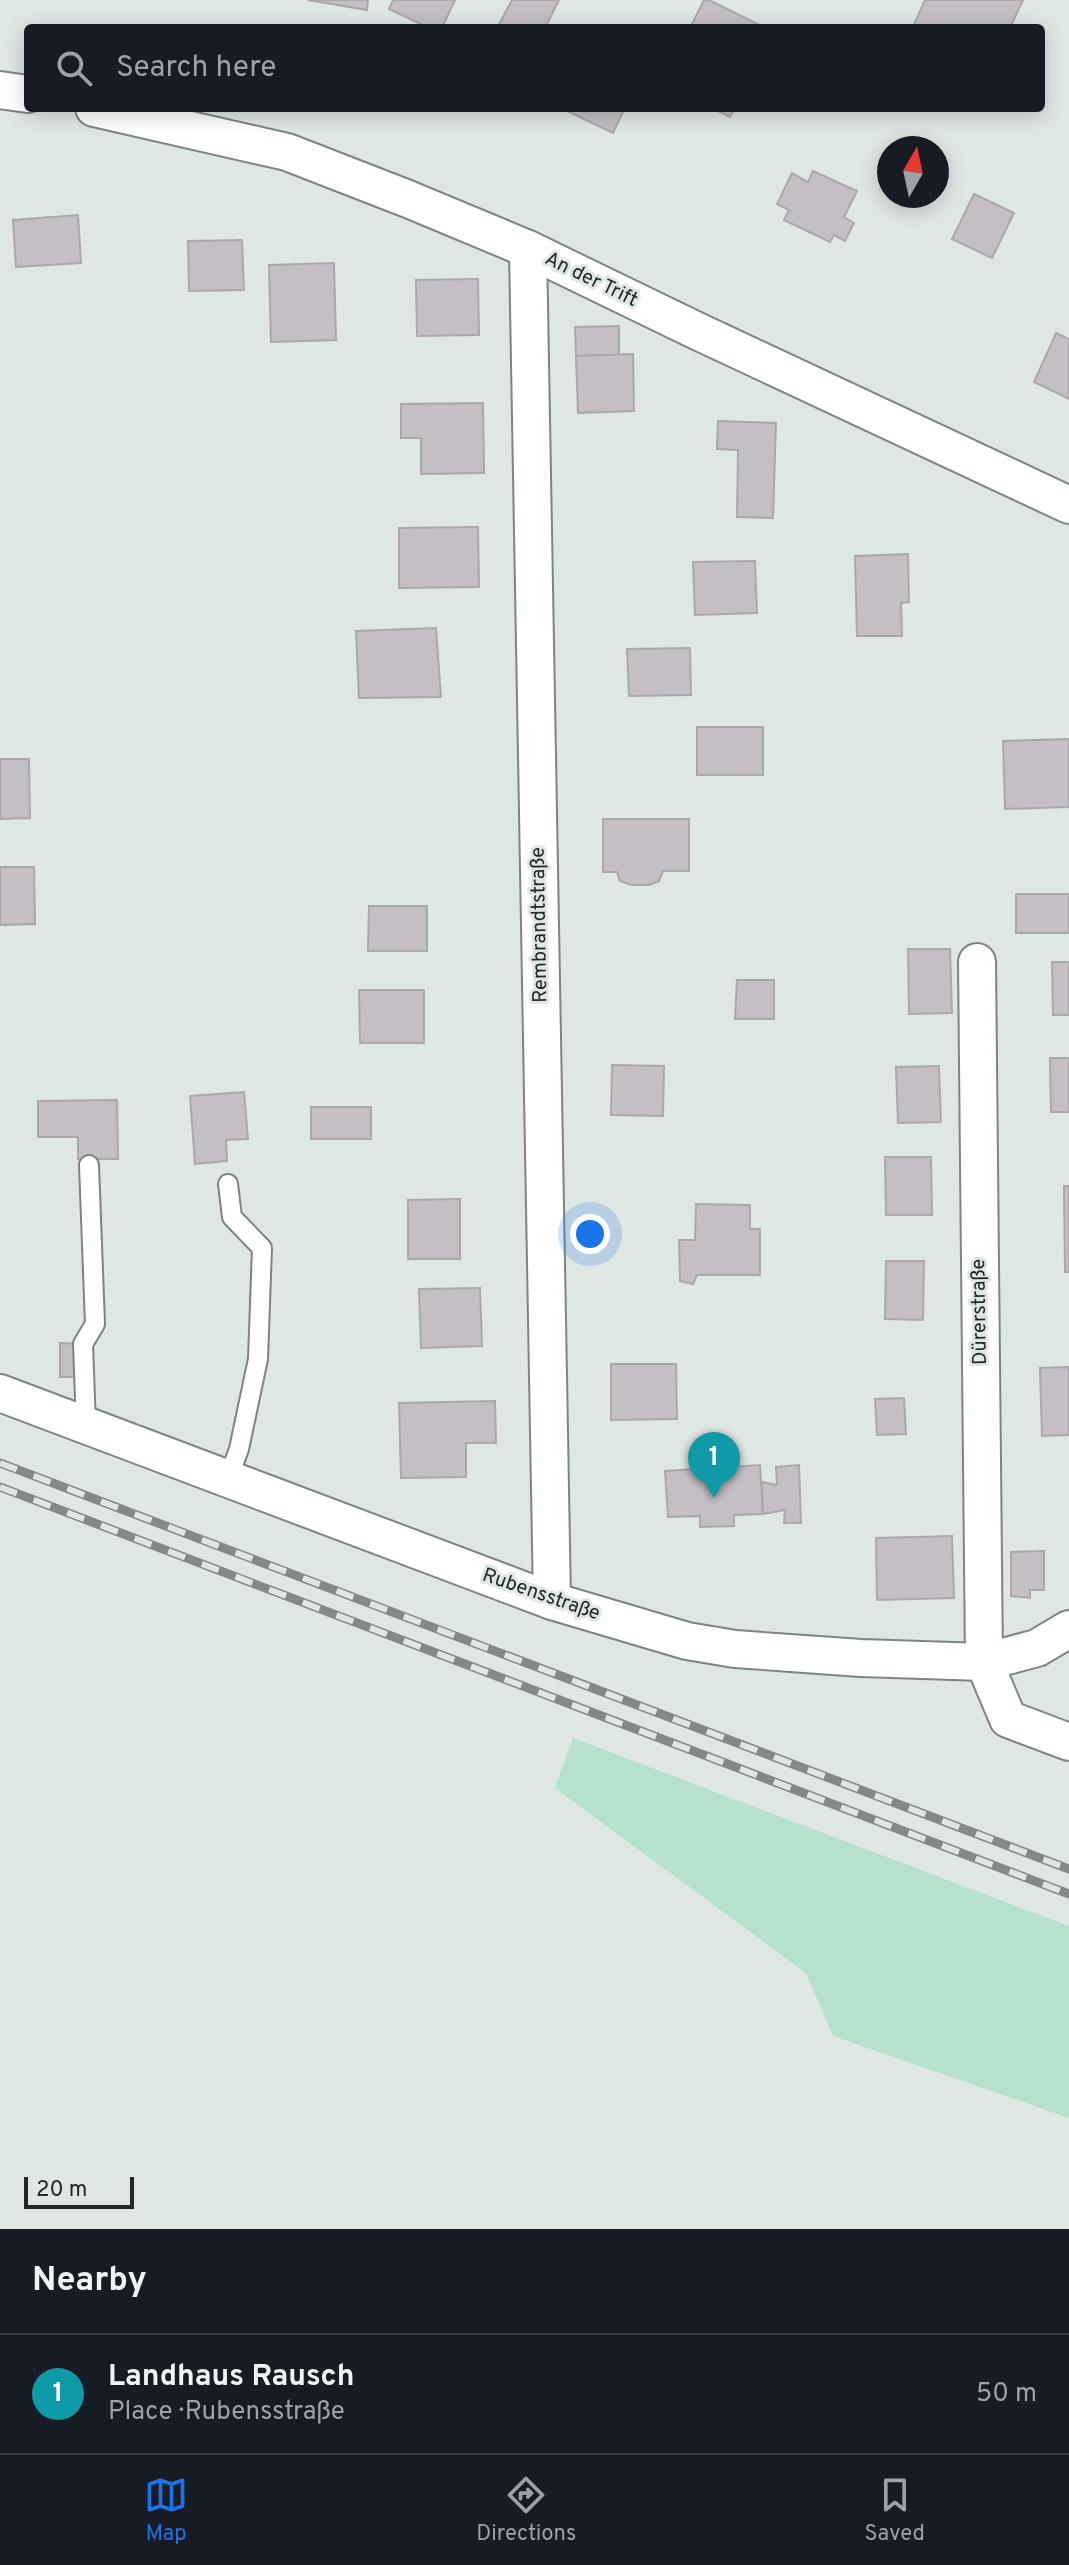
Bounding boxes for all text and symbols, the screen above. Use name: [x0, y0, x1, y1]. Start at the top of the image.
search box: [24, 24, 1045, 112]
icon: search: [52, 46, 96, 90]
text: Search here: [116, 50, 276, 87]
north arrow: [877, 136, 949, 208]
street label: An der Trift: [540, 246, 642, 314]
street label: Rembrandtstraße: [526, 847, 554, 1003]
your location: [570, 1214, 610, 1254]
street label: Dürerstraße: [966, 1259, 994, 1365]
pin: 1: [688, 1432, 740, 1498]
street label: Rubensstraße: [479, 1563, 603, 1627]
scale bar: [24, 2173, 134, 2209]
text: 20 m: [36, 2177, 87, 2204]
text: Nearby: [32, 2260, 147, 2303]
text: Landhaus Rausch: [108, 2359, 355, 2396]
text: 1: [53, 2378, 63, 2411]
text: 50 m: [976, 2378, 1037, 2411]
text: Place · Rubensstraße: [108, 2396, 345, 2429]
tab: Map: [144, 2473, 188, 2548]
tab: Directions: [476, 2473, 576, 2548]
tab: Saved: [864, 2473, 925, 2548]

